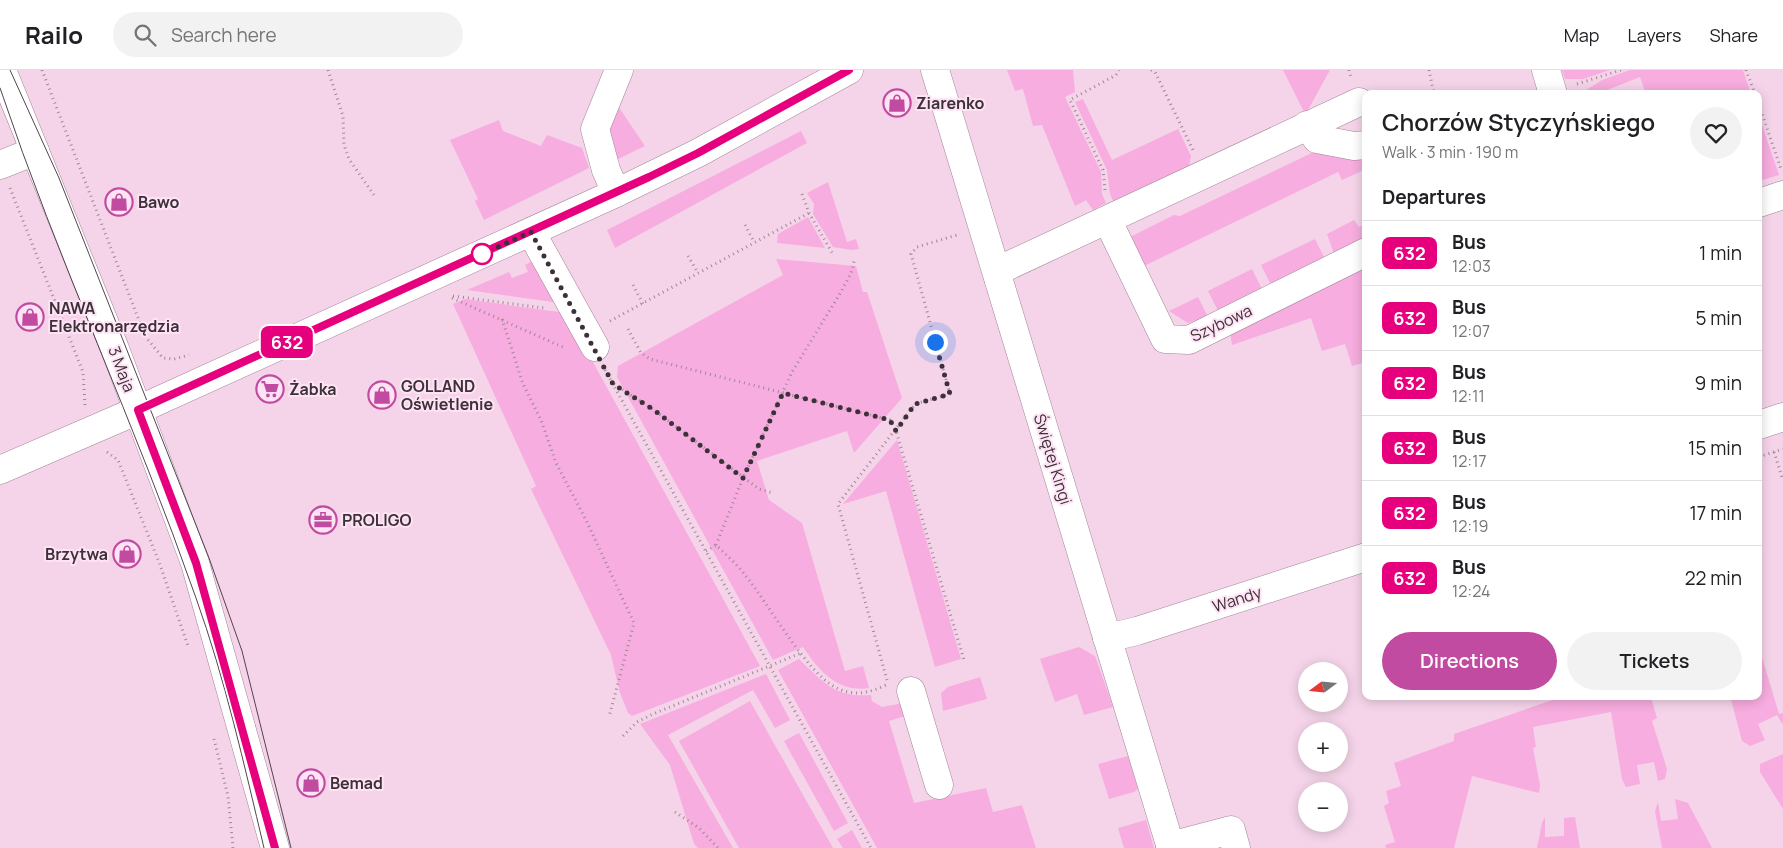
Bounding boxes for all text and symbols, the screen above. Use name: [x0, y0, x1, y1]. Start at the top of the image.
search box: [113, 12, 463, 57]
text: Railo: [25, 18, 83, 51]
icon: search: [131, 21, 159, 49]
text: Search here: [171, 22, 277, 48]
text: Map: [1564, 23, 1599, 47]
text: Layers: [1627, 23, 1681, 47]
text: Share: [1709, 23, 1758, 47]
shop icon: Ziarenko: [882, 88, 912, 118]
place label: Ziarenko: [916, 92, 984, 114]
text: Chorzów Styczyńskiego: [1382, 105, 1655, 138]
button: heart: [1690, 107, 1742, 159]
text: Walk · 3 min · 190 m: [1382, 141, 1518, 163]
text: Departures: [1382, 184, 1486, 210]
shop icon: Bawo: [104, 187, 134, 217]
place label: Bawo: [138, 191, 180, 213]
text: Bus: [1452, 229, 1486, 255]
text: 1 min: [1699, 240, 1742, 266]
text: 632: [1393, 241, 1426, 265]
unlabelled marker: [471, 243, 493, 265]
text: 12:03: [1452, 255, 1491, 277]
text: Bus: [1452, 294, 1486, 320]
place label: NAWA Elektronarzędzia: [49, 297, 180, 337]
street label: Szybowa: [1187, 299, 1255, 347]
shop icon: NAWA Elektronarzędzia: [15, 302, 45, 332]
text: 5 min: [1695, 305, 1742, 331]
text: 632: [1393, 306, 1426, 330]
text: 12:07: [1452, 320, 1490, 342]
line badge: 632: [258, 326, 316, 358]
text: 632: [271, 330, 303, 354]
your location: [923, 330, 948, 355]
street label: 3 Maja: [103, 343, 141, 395]
text: Bus: [1452, 359, 1486, 385]
text: 9 min: [1695, 370, 1742, 396]
text: 632: [1393, 371, 1426, 395]
supermarket icon: Żabka: [255, 374, 285, 404]
place label: GOLLAND Oświetlenie: [401, 375, 494, 415]
place label: Żabka: [289, 378, 337, 400]
shop icon: GOLLAND Oświetlenie: [367, 380, 397, 410]
text: 12:11: [1452, 385, 1485, 407]
street label: Świętej Kingi: [1029, 411, 1077, 507]
text: Bus: [1452, 424, 1486, 450]
text: 15 min: [1688, 435, 1742, 461]
text: 632: [1393, 436, 1426, 460]
text: 12:17: [1452, 450, 1486, 472]
text: Bus: [1452, 489, 1486, 515]
text: 17 min: [1689, 500, 1742, 526]
text: 632: [1393, 501, 1426, 525]
office icon: PROLIGO: [308, 505, 338, 535]
place label: PROLIGO: [342, 509, 412, 531]
text: 12:19: [1452, 515, 1488, 537]
shop icon: Brzytwa: [112, 539, 142, 569]
place label: Brzytwa: [45, 543, 108, 565]
text: Bus: [1452, 554, 1486, 580]
text: 22 min: [1685, 565, 1742, 591]
text: 632: [1393, 566, 1426, 590]
text: 12:24: [1452, 580, 1490, 602]
street label: Wandy: [1210, 581, 1265, 617]
button: Directions: [1382, 632, 1557, 690]
button: Tickets: [1567, 632, 1742, 690]
north arrow: [1298, 662, 1348, 712]
map controls: [1298, 662, 1348, 832]
button: +: [1298, 722, 1348, 772]
shop icon: Bemad: [296, 768, 326, 798]
place label: Bemad: [330, 772, 383, 794]
button: −: [1298, 782, 1348, 832]

